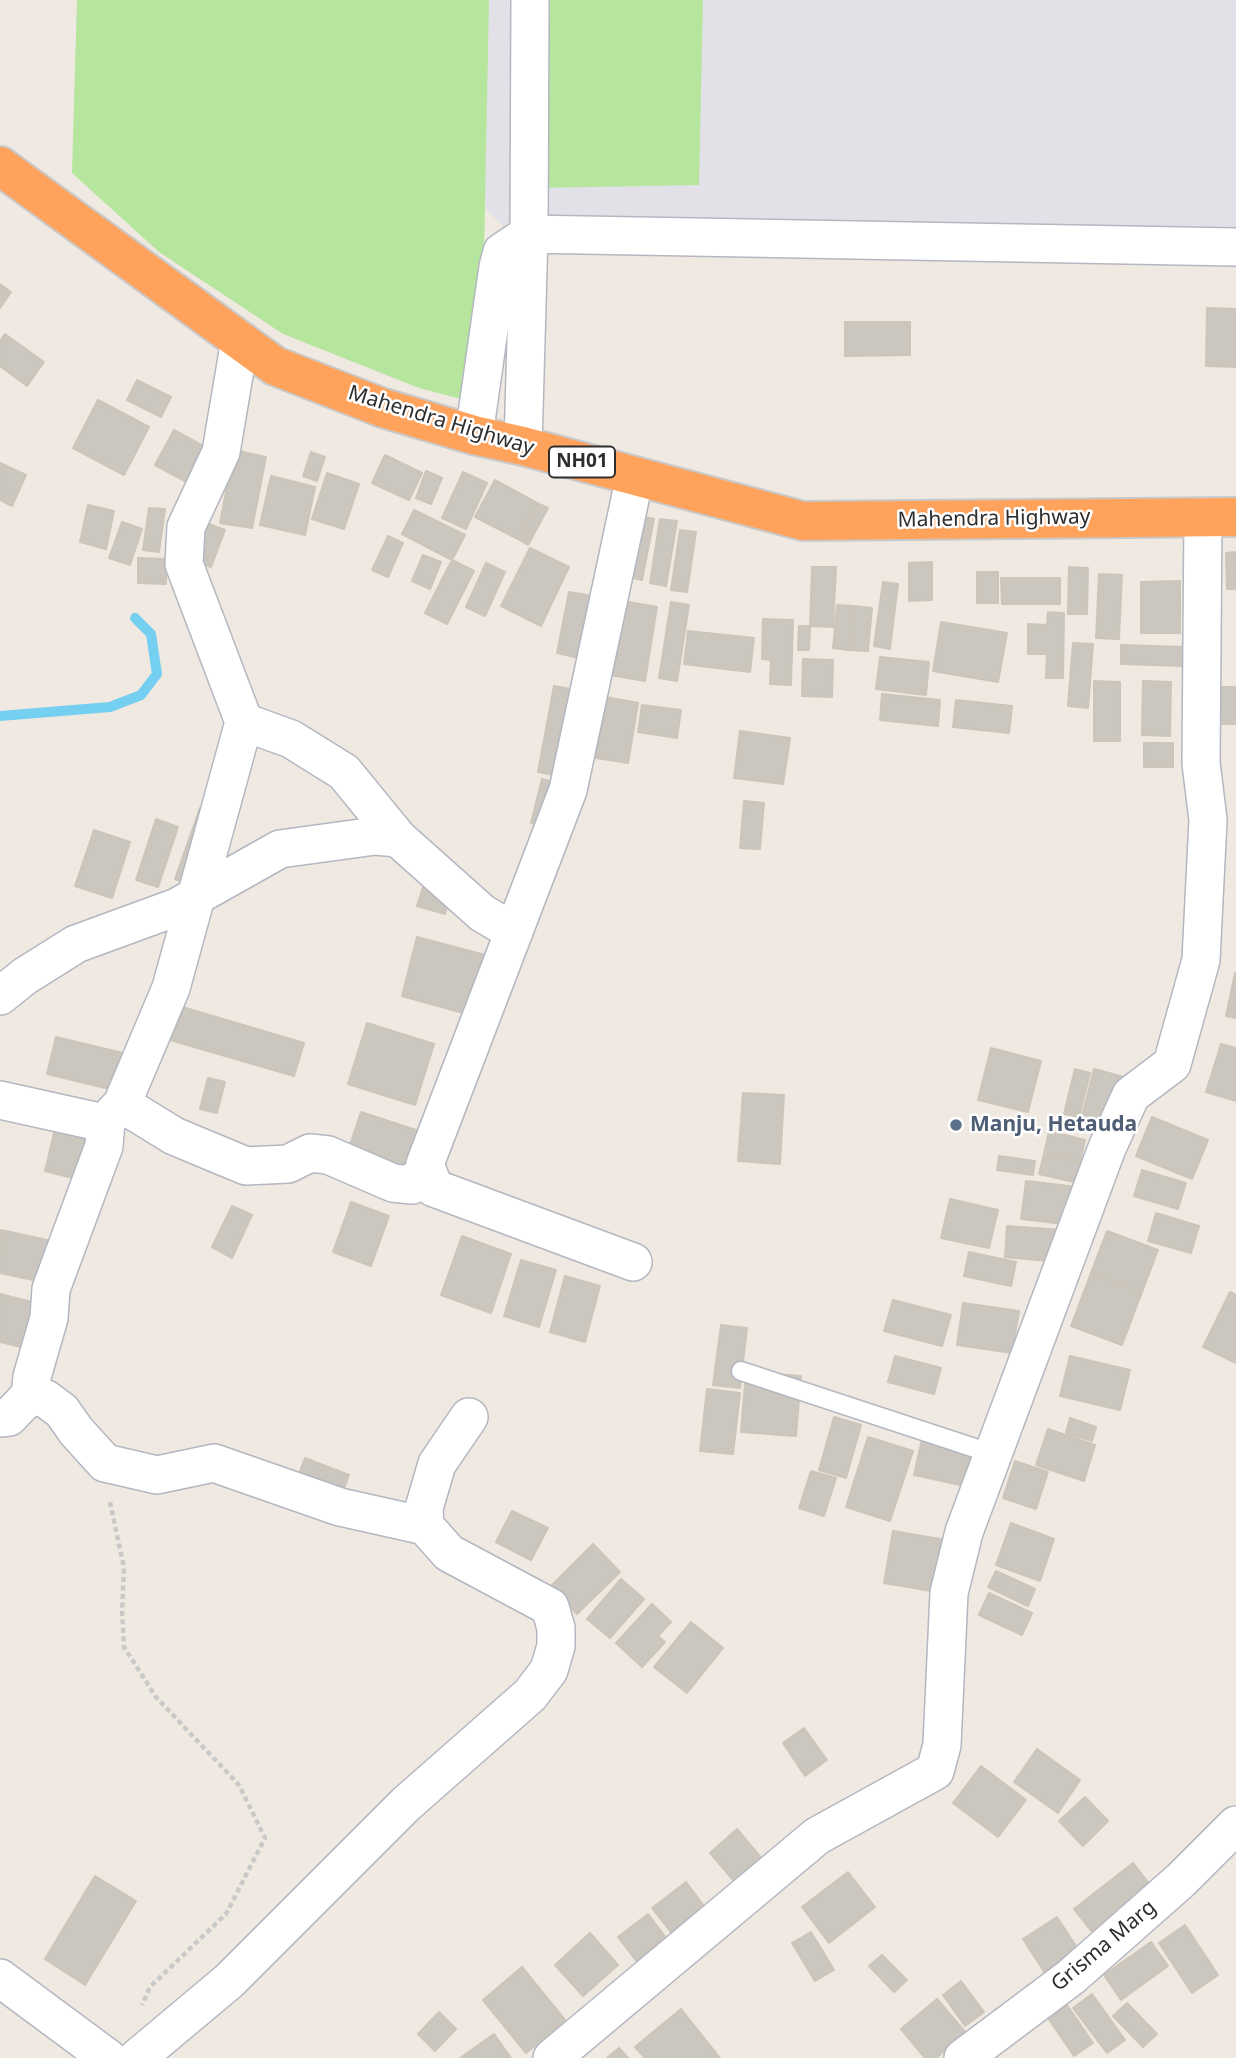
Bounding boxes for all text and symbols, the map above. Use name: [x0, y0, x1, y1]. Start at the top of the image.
street label: Mahendra Highway: [345, 381, 537, 461]
road number: NH01: [549, 446, 615, 477]
street label: Mahendra Highway: [897, 505, 1091, 533]
place label: Manju, Hetauda: [970, 1112, 1137, 1138]
marker: Manju, Hetauda: [948, 1117, 964, 1133]
street label: Grisma Marg: [1047, 1895, 1161, 1997]

